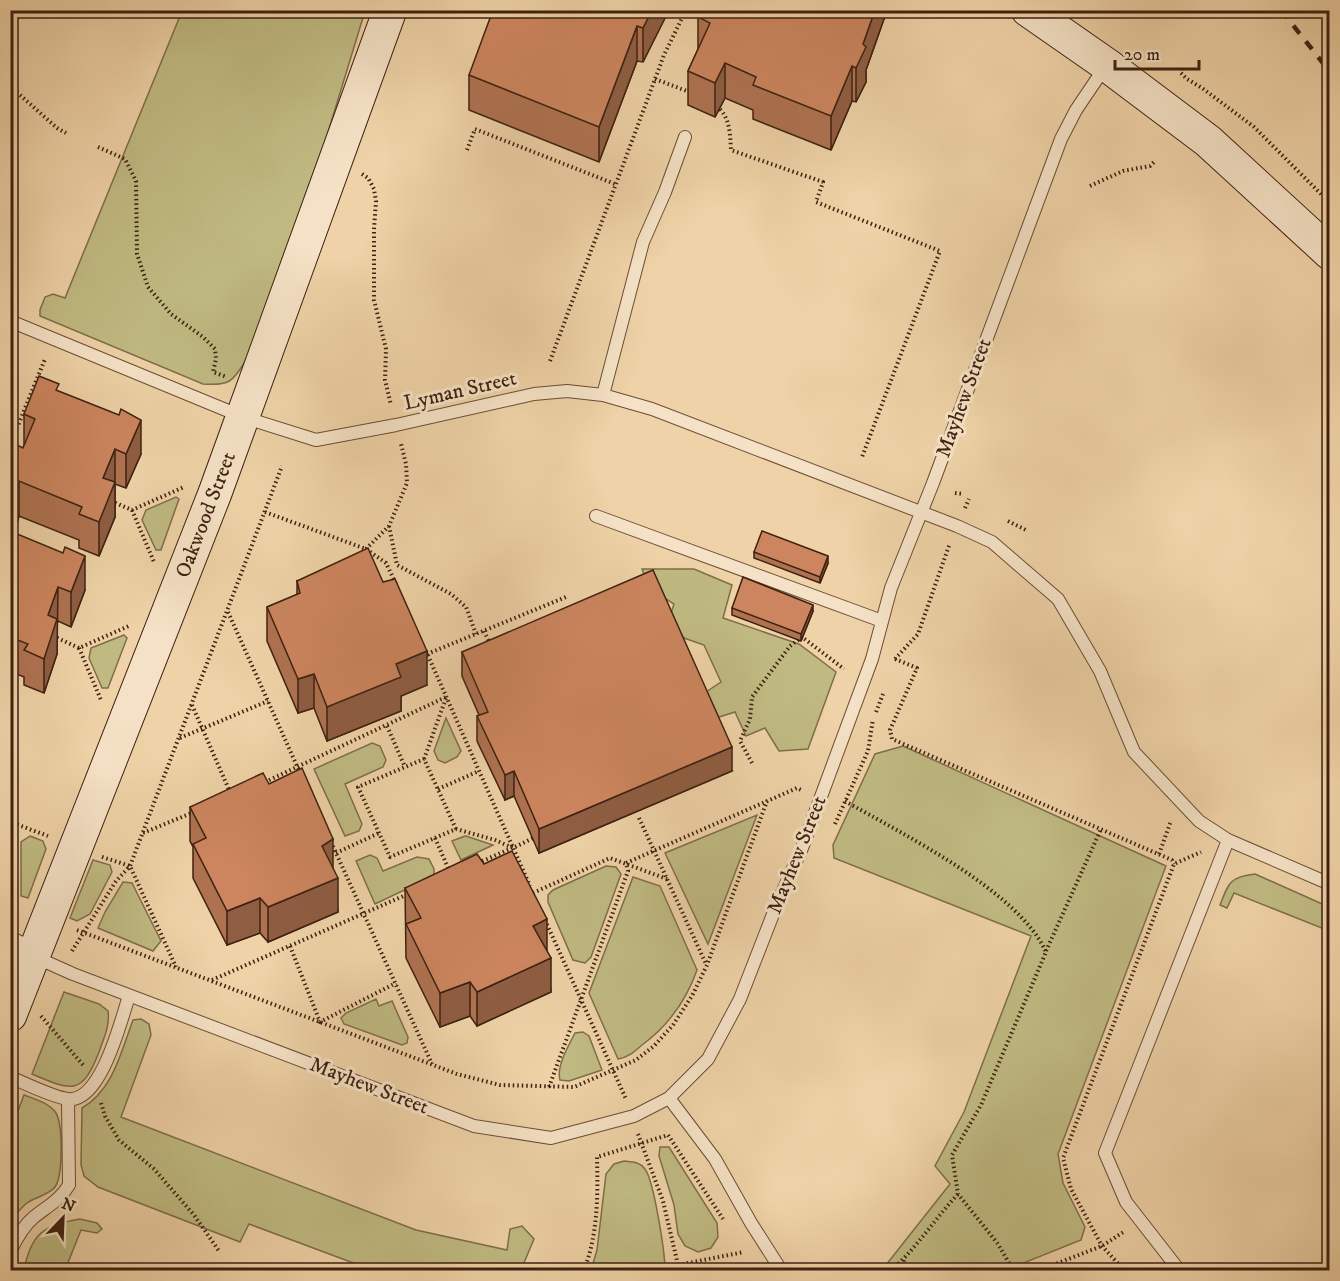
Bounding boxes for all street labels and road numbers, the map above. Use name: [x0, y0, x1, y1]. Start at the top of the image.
street label: Mayhew Street: [930, 335, 998, 461]
street label: Lyman Street: [401, 365, 519, 417]
street label: Oakwood Street: [170, 448, 242, 582]
street label: Mayhew Street: [762, 792, 833, 918]
street label: Mayhew Street: [306, 1051, 432, 1121]

